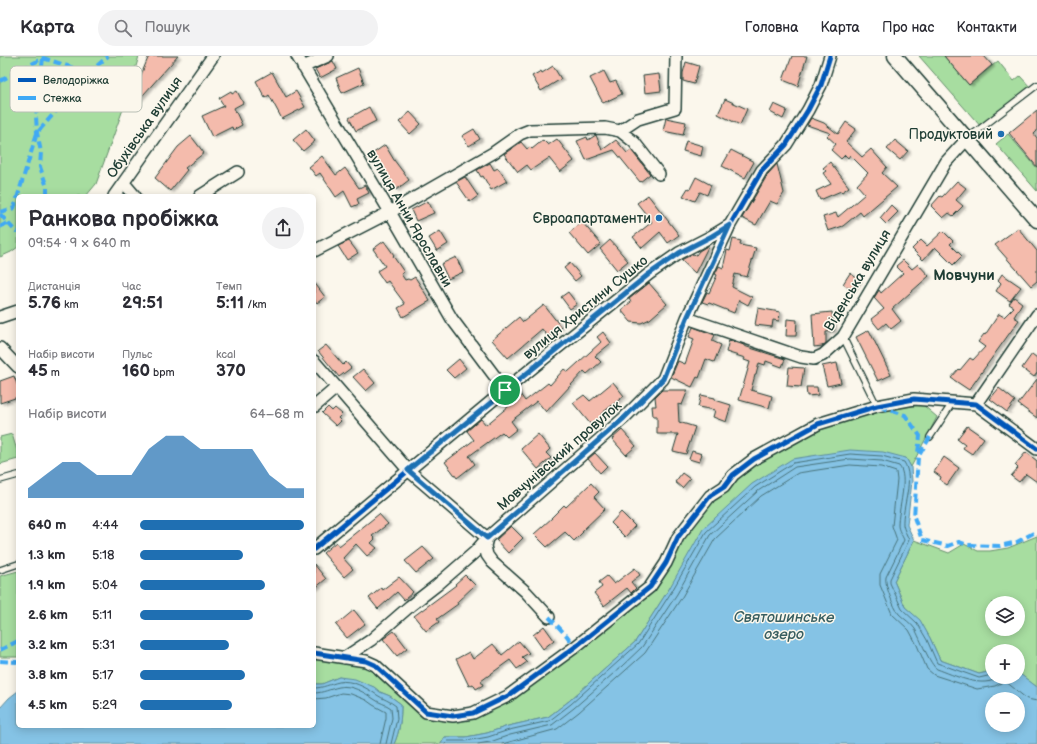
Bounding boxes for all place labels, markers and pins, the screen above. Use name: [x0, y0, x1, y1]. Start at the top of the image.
place label: Продуктовий: [909, 126, 993, 143]
marker: Продуктовий: [996, 129, 1006, 139]
place label: Євроапартаменти: [533, 210, 651, 227]
marker: Євроапартаменти: [654, 213, 664, 223]
pin: [488, 373, 522, 407]

